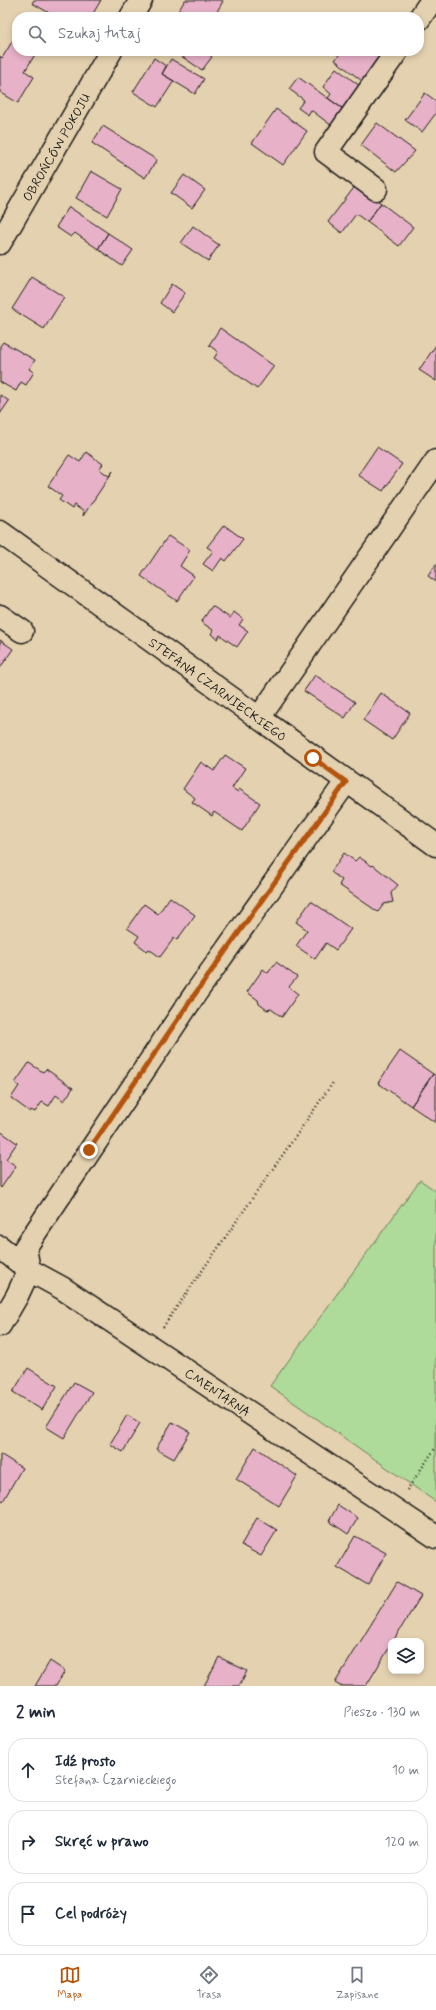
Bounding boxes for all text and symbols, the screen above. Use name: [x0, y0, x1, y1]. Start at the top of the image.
search box: [12, 12, 424, 56]
icon: search: [26, 23, 48, 45]
text: Szukaj tutaj: [58, 24, 141, 44]
street label: OBROŃCÓW POKOJU: [19, 91, 95, 205]
street label: STEFANA CZARNIECKIEGO: [145, 635, 289, 746]
route start: [304, 749, 322, 767]
route end: [80, 1141, 98, 1159]
street label: CMENTARNA: [181, 1365, 253, 1421]
map controls: [388, 1638, 424, 1674]
button: layers: [388, 1638, 424, 1674]
text: 2 min: [16, 1701, 56, 1723]
text: Pieszo · 130 m: [343, 1704, 420, 1721]
text: Idź prosto: [55, 1752, 116, 1772]
icon: ahead: [17, 1759, 39, 1781]
text: 10 m: [392, 1762, 419, 1779]
text: Stefana Czarnieckiego: [55, 1772, 176, 1789]
icon: right: [17, 1831, 39, 1853]
text: Skręć w prawo: [55, 1832, 149, 1852]
text: 120 m: [385, 1834, 419, 1851]
icon: arrive: [17, 1903, 39, 1925]
text: Cel podróży: [55, 1904, 127, 1924]
tab: Mapa: [57, 1964, 82, 2002]
tab: Trasa: [197, 1964, 221, 2002]
tab: Zapisane: [336, 1964, 379, 2002]

